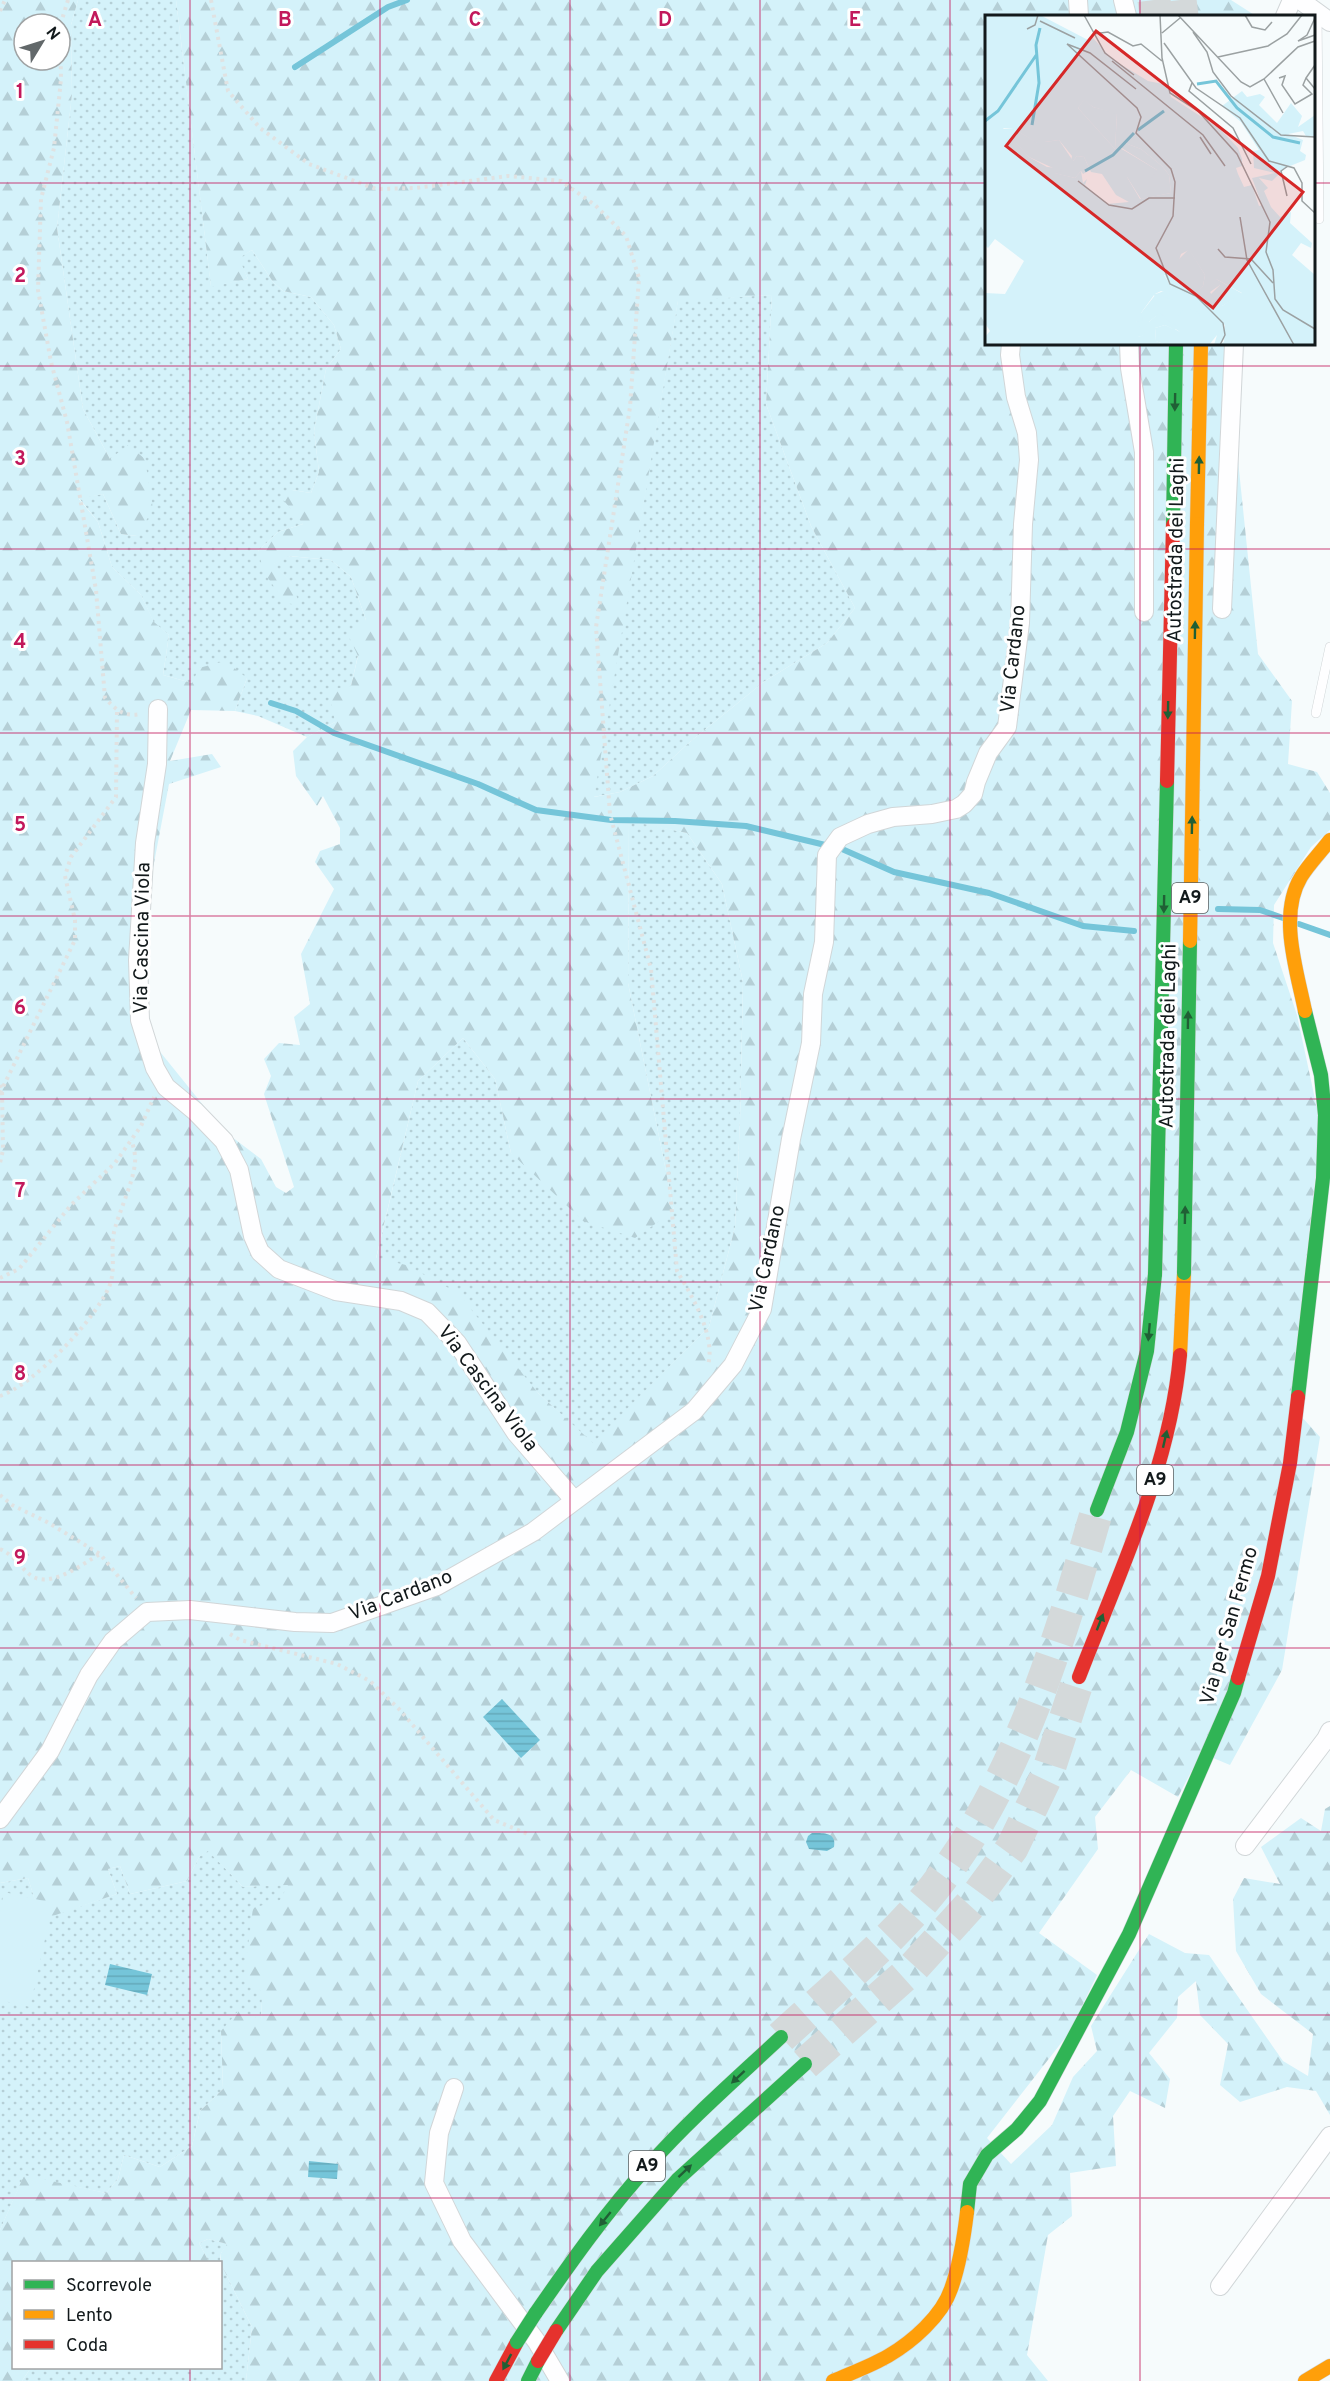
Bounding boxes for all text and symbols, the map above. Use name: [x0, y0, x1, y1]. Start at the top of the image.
text: A: [88, 8, 102, 34]
text: B: [278, 8, 292, 34]
text: C: [469, 8, 481, 34]
text: D: [658, 8, 672, 34]
text: E: [849, 8, 861, 34]
north arrow: [12, 12, 72, 72]
inset map: [985, 15, 1315, 345]
text: N: [41, 23, 64, 45]
text: 1: [16, 80, 24, 106]
text: 2: [14, 264, 26, 290]
one-way arrow: [1170, 392, 1180, 411]
text: 3: [14, 447, 26, 473]
one-way arrow: [1194, 456, 1203, 475]
street label: Autostrada dei Laghi: [1162, 457, 1192, 643]
street label: Via Cardano: [995, 603, 1033, 715]
one-way arrow: [1191, 620, 1200, 639]
text: 4: [14, 630, 26, 656]
one-way arrow: [1164, 700, 1173, 719]
text: 5: [14, 813, 26, 839]
one-way arrow: [1187, 815, 1197, 834]
street label: Via Cascina Viola: [129, 862, 157, 1014]
road number: A9: [1172, 883, 1208, 913]
one-way arrow: [1159, 895, 1168, 914]
street label: Autostrada dei Laghi: [1154, 943, 1184, 1129]
text: 6: [14, 996, 26, 1022]
one-way arrow: [1184, 1010, 1193, 1029]
text: 7: [15, 1179, 25, 1205]
street label: Via Cardano: [744, 1203, 792, 1315]
one-way arrow: [1180, 1205, 1190, 1224]
street label: Via Cascina Viola: [431, 1321, 543, 1457]
one-way arrow: [1144, 1322, 1154, 1341]
text: 8: [14, 1362, 26, 1388]
one-way arrow: [1161, 1429, 1171, 1448]
road number: A9: [1137, 1465, 1173, 1495]
street label: Via per San Fermo: [1195, 1544, 1265, 1708]
text: 9: [14, 1546, 26, 1572]
street label: Via Cardano: [345, 1564, 457, 1628]
one-way arrow: [1096, 1613, 1105, 1631]
one-way arrow: [731, 2070, 746, 2084]
road number: A9: [629, 2151, 665, 2181]
one-way arrow: [678, 2165, 692, 2179]
one-way arrow: [598, 2211, 611, 2227]
legend: [12, 2261, 222, 2369]
text: Scorrevole: [66, 2275, 152, 2298]
text: Lento: [66, 2305, 112, 2328]
text: Coda: [66, 2335, 108, 2358]
one-way arrow: [502, 2353, 512, 2370]

